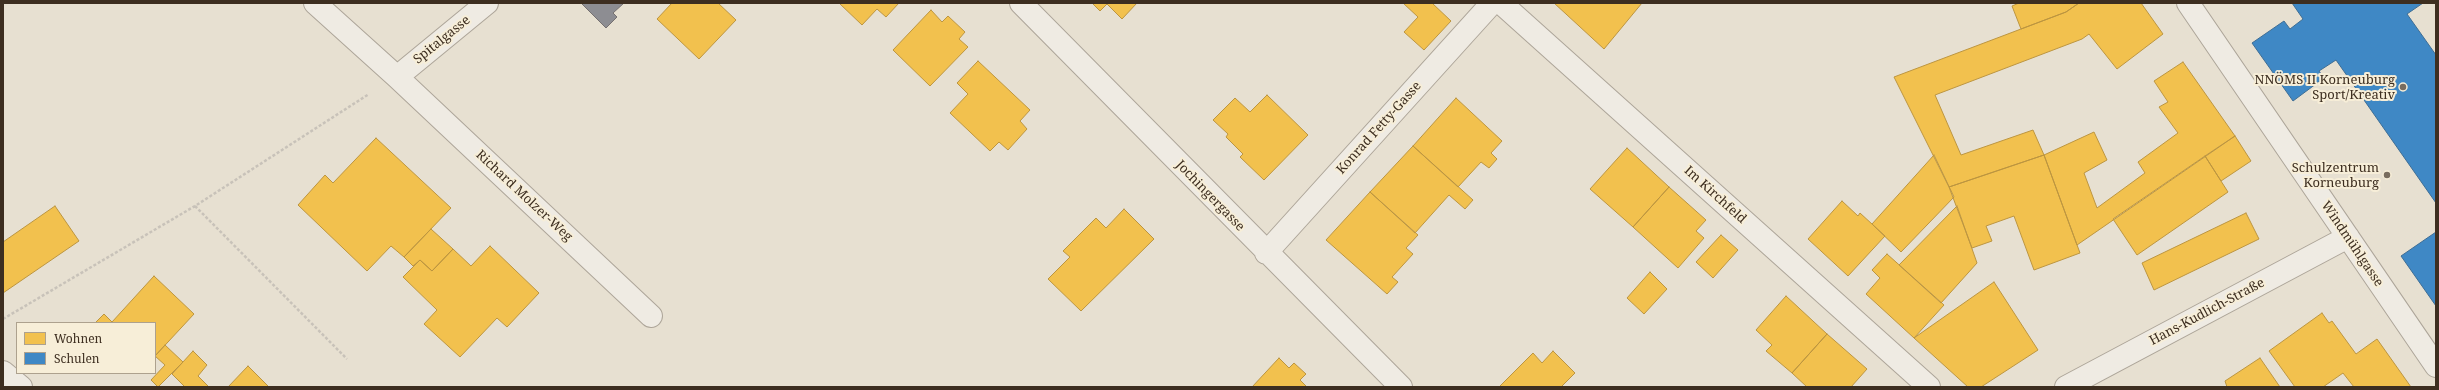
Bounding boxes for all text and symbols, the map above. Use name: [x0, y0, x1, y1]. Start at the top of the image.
street label: Spitalgasse: [411, 12, 473, 68]
place label: NNÖMS II Korneuburg Sport/Kreativ: [2255, 72, 2395, 103]
street label: Konrad Fetty-Gasse: [1333, 78, 1425, 178]
marker: NNÖMS II Korneuburg Sport/Kreativ: [2398, 82, 2408, 92]
street label: Richard Molzer-Weg: [472, 147, 576, 245]
street label: Jochingergasse: [1172, 157, 1248, 235]
place label: Schulzentrum Korneuburg: [2292, 160, 2379, 191]
street label: Im Kirchfeld: [1681, 163, 1749, 227]
marker: Schulzentrum Korneuburg: [2382, 170, 2392, 180]
street label: Windmühlgasse: [2318, 198, 2386, 290]
street label: Hans-Kudlich-Straße: [2147, 275, 2267, 349]
legend: [16, 322, 156, 374]
text: Wohnen: [54, 330, 102, 347]
text: Schulen: [54, 350, 100, 367]

